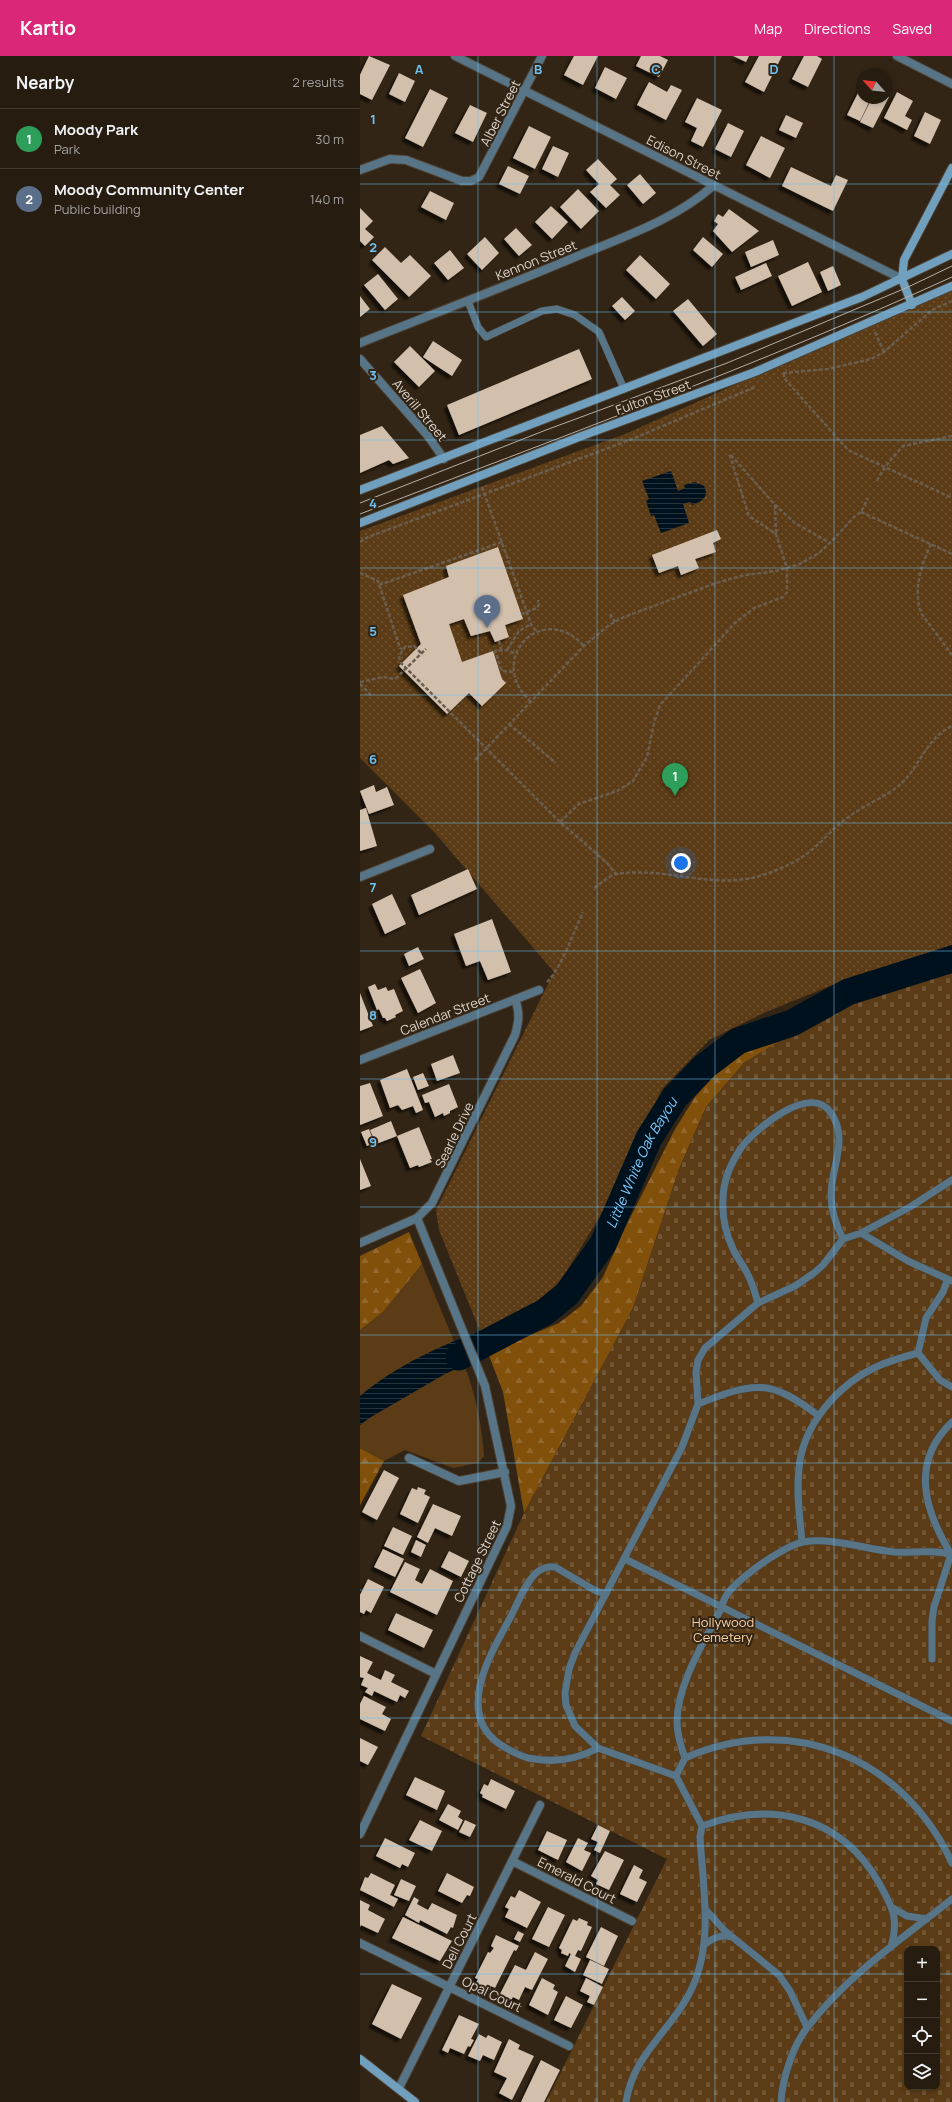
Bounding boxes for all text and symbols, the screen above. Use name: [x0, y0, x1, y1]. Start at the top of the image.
text: Kartio: [20, 15, 76, 41]
text: Map: [754, 19, 782, 38]
text: Directions: [804, 19, 871, 38]
text: Saved: [893, 19, 932, 38]
text: A: [415, 60, 424, 78]
text: B: [534, 60, 542, 78]
text: C: [651, 60, 661, 78]
text: D: [769, 60, 779, 78]
north arrow: [856, 68, 892, 104]
text: Nearby: [16, 71, 74, 94]
text: 2 results: [292, 73, 344, 91]
street label: Alber Street: [476, 77, 524, 149]
text: 1: [370, 110, 376, 128]
text: Moody Park: [54, 119, 138, 140]
text: 1: [26, 130, 32, 148]
text: 30 m: [315, 130, 344, 148]
street label: Edison Street: [644, 131, 724, 183]
text: Park: [54, 140, 80, 158]
text: Moody Community Center: [54, 179, 244, 200]
text: 2: [25, 190, 33, 208]
text: 140 m: [310, 190, 344, 208]
text: Public building: [54, 200, 141, 218]
street label: Kennon Street: [493, 236, 579, 284]
text: 2: [369, 238, 377, 256]
text: 3: [369, 366, 377, 384]
street label: Averill Street: [389, 375, 451, 445]
street label: Fulton Street: [613, 375, 693, 419]
text: 4: [369, 494, 377, 512]
pin: 2: [474, 595, 500, 628]
text: 5: [369, 622, 377, 640]
text: 6: [369, 750, 377, 768]
pin: 1: [662, 763, 688, 796]
your location: [671, 853, 691, 873]
text: 7: [370, 878, 377, 896]
street label: Calendar Street: [397, 989, 493, 1039]
text: 8: [369, 1006, 377, 1024]
water label: Little White Oak Bayou: [601, 1092, 682, 1231]
street label: Searle Drive: [430, 1099, 478, 1171]
text: 9: [369, 1133, 377, 1151]
street label: Cottage Street: [449, 1517, 505, 1605]
park label: Hollywood Cemetery: [692, 1613, 754, 1646]
street label: Emerald Court: [535, 1853, 619, 1907]
street label: Dell Court: [437, 1910, 481, 1972]
map controls: [904, 1946, 940, 2090]
button: +: [904, 1946, 940, 1982]
street label: Opal Court: [459, 1972, 525, 2016]
button: −: [904, 1982, 940, 2018]
button: locate: [904, 2018, 940, 2054]
button: layers: [904, 2054, 940, 2090]

